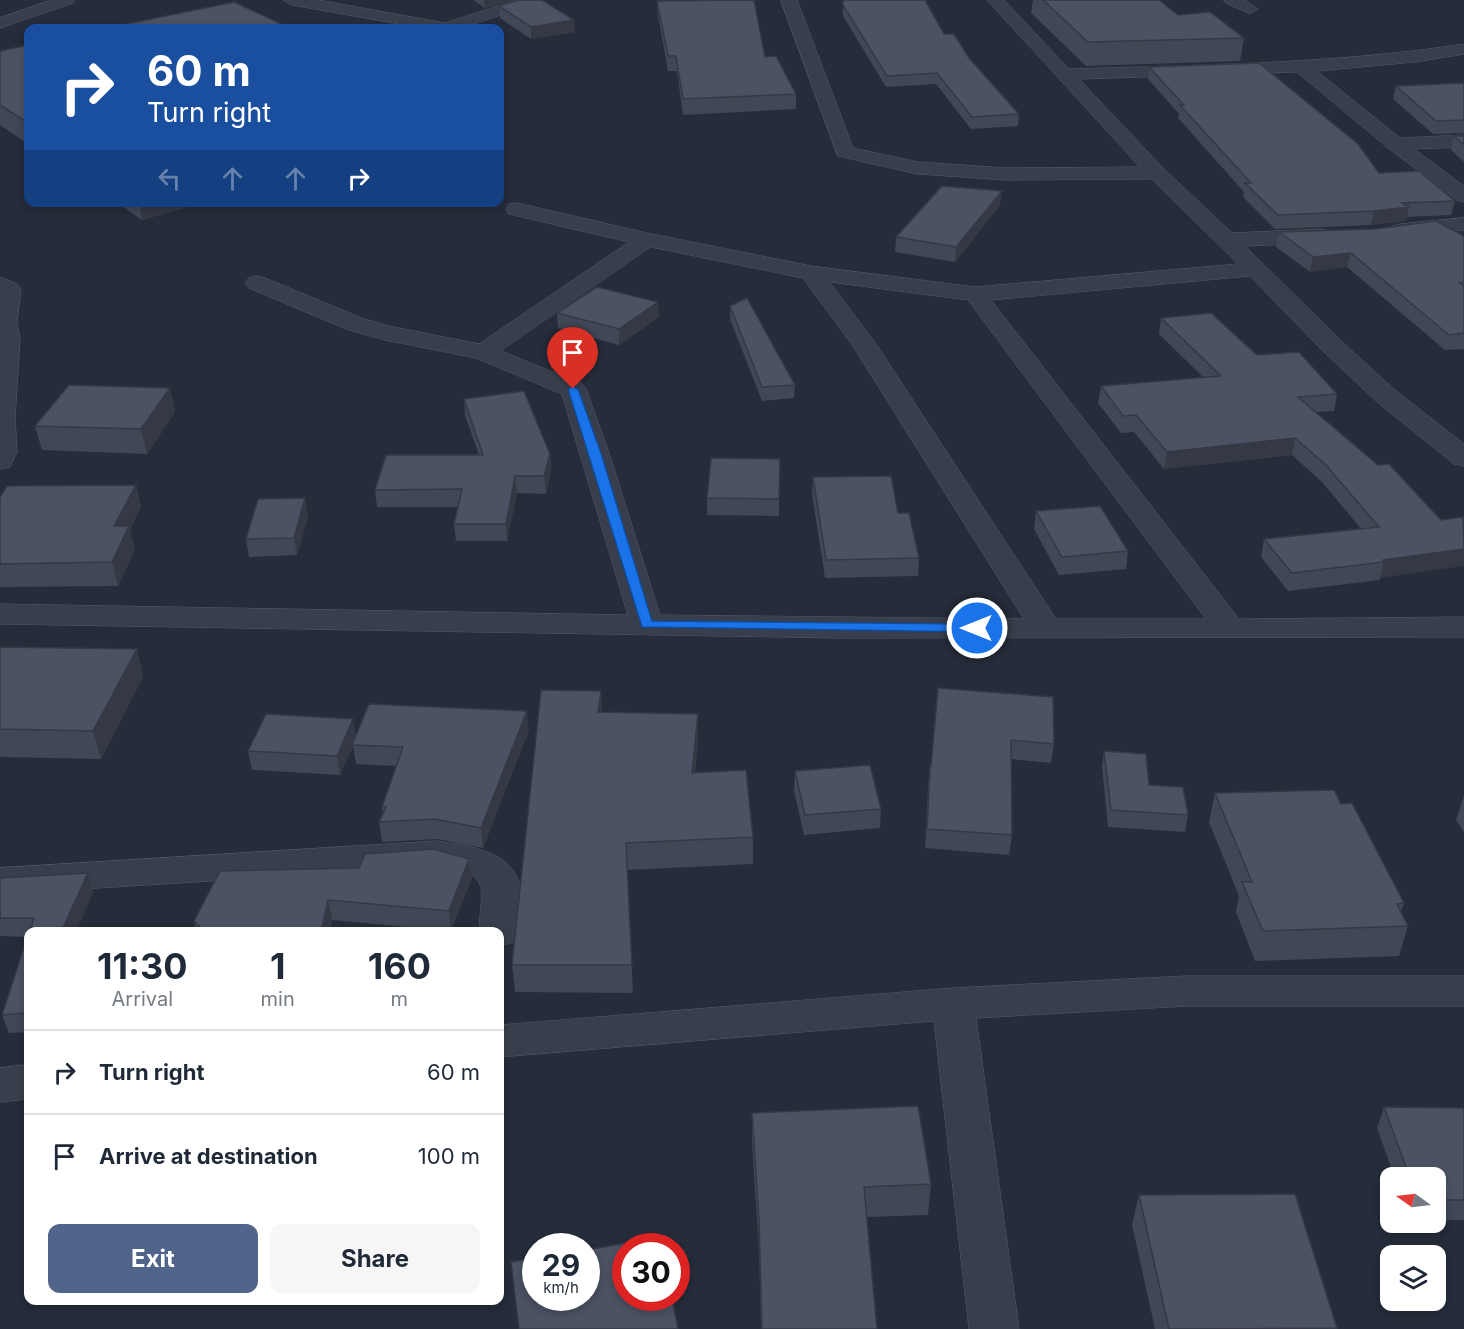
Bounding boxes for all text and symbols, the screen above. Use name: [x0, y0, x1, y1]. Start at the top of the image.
text: 60 m: [147, 45, 251, 96]
icon: right: [48, 48, 126, 126]
text: Turn right: [147, 96, 271, 129]
icon: left: [153, 162, 186, 195]
icon: ahead: [216, 162, 249, 195]
icon: ahead: [279, 162, 312, 195]
icon: right: [342, 162, 375, 195]
pin: [547, 327, 598, 389]
icon: arrive: [556, 336, 589, 369]
position arrow: [945, 596, 1009, 660]
text: 11:30: [97, 944, 188, 988]
text: 1: [270, 944, 285, 988]
text: 160: [368, 944, 431, 988]
text: Arrival: [112, 987, 173, 1011]
text: min: [261, 987, 295, 1011]
text: m: [391, 987, 408, 1011]
icon: right: [48, 1056, 81, 1089]
text: Turn right: [99, 1059, 205, 1085]
text: 60 m: [427, 1059, 480, 1085]
icon: arrive: [48, 1140, 81, 1173]
text: Arrive at destination: [99, 1143, 318, 1169]
text: 100 m: [418, 1143, 480, 1169]
north arrow: [1380, 1167, 1446, 1233]
map controls: [1380, 1167, 1446, 1311]
button: Exit: [48, 1224, 258, 1293]
button: Share: [270, 1224, 480, 1293]
speed limit sign: 30: [612, 1233, 690, 1311]
button: layers: [1380, 1245, 1446, 1311]
text: 29: [542, 1247, 580, 1283]
text: km/h: [543, 1278, 579, 1297]

